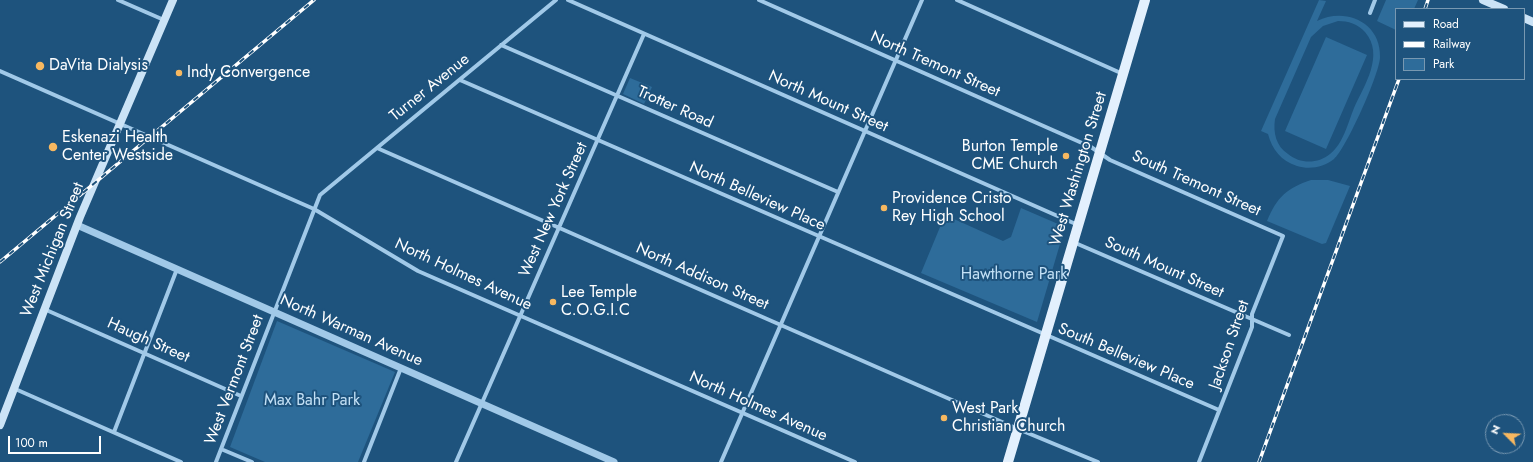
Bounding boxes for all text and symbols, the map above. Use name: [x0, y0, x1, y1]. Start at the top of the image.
legend: [1395, 8, 1525, 80]
text: Road: [1433, 15, 1459, 33]
street label: North Tremont Street: [867, 28, 1003, 102]
text: Railway: [1433, 35, 1471, 53]
street label: Turner Avenue: [386, 50, 474, 126]
text: Park: [1433, 55, 1454, 73]
place label: DaVita Dialysis: [49, 56, 148, 76]
marker: DaVita Dialysis: [34, 60, 46, 72]
place label: Indy Convergence: [187, 63, 310, 83]
street label: North Mount Street: [765, 67, 891, 137]
marker: Indy Convergence: [174, 68, 184, 78]
street label: Trotter Road: [634, 83, 716, 133]
street label: West Washington Street: [1046, 90, 1112, 248]
place label: Eskenazi Health Center Westside: [62, 128, 173, 166]
place label: Burton Temple CME Church: [962, 137, 1058, 175]
street label: West New York Street: [516, 140, 592, 280]
marker: Eskenazi Health Center Westside: [47, 141, 59, 153]
street label: South Tremont Street: [1129, 147, 1263, 221]
marker: Burton Temple CME Church: [1061, 151, 1071, 161]
street label: North Belleview Place: [686, 158, 828, 236]
street label: West Michigan Street: [17, 180, 89, 320]
place label: Providence Cristo Rey High School: [892, 189, 1011, 227]
marker: Providence Cristo Rey High School: [879, 203, 889, 213]
street label: South Mount Street: [1102, 233, 1226, 303]
street label: North Holmes Avenue: [391, 235, 535, 315]
street label: North Addison Street: [633, 239, 771, 315]
park label: Hawthorne Park: [961, 265, 1067, 285]
place label: Lee Temple C.O.G.I.C: [561, 283, 637, 321]
street label: North Warman Avenue: [277, 291, 425, 371]
marker: Lee Temple C.O.G.I.C: [548, 297, 558, 307]
street label: Jackson Street: [1206, 298, 1254, 392]
street label: West Vermont Street: [201, 312, 269, 448]
street label: Haugh Street: [104, 314, 192, 368]
street label: South Belleview Place: [1055, 320, 1197, 394]
street label: North Holmes Avenue: [686, 368, 830, 446]
park label: Max Bahr Park: [264, 391, 360, 411]
place label: West Park Christian Church: [952, 399, 1065, 437]
marker: West Park Christian Church: [939, 413, 949, 423]
north arrow: [1485, 414, 1525, 454]
text: N: [1486, 422, 1504, 437]
scale bar: [10, 428, 103, 454]
text: 100 m: [15, 434, 48, 452]

